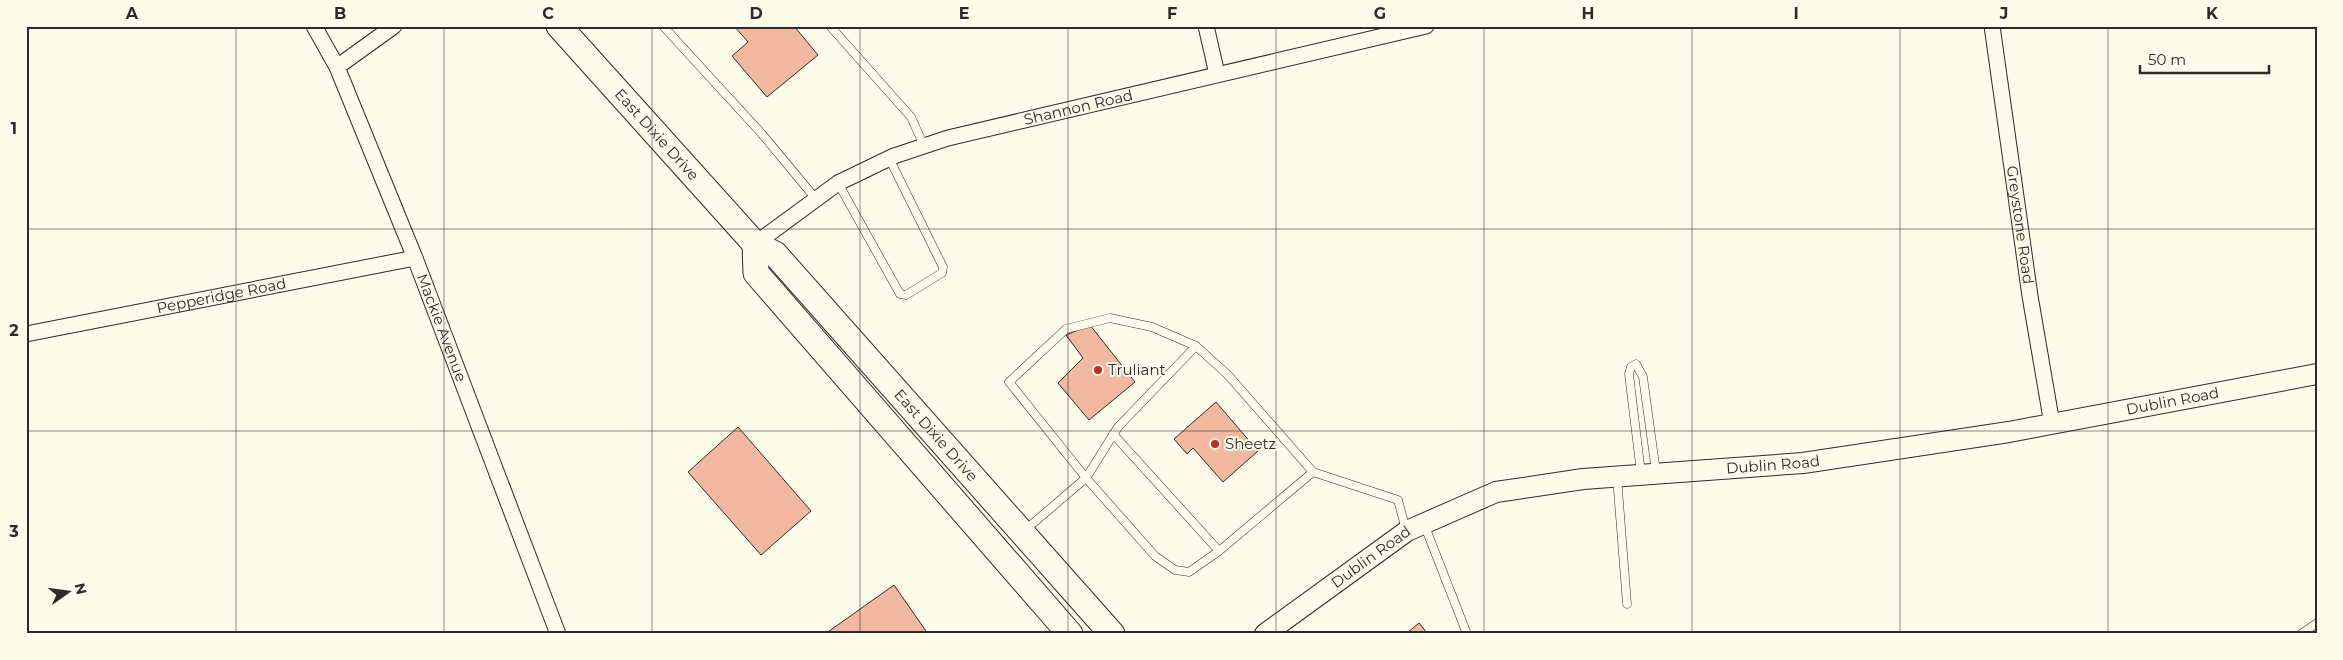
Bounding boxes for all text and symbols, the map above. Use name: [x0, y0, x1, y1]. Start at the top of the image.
text: A: [125, 4, 139, 23]
text: B: [334, 4, 346, 23]
text: C: [542, 4, 554, 23]
text: D: [749, 4, 763, 23]
text: E: [959, 4, 969, 23]
text: F: [1167, 4, 1177, 23]
text: G: [1374, 4, 1386, 23]
text: H: [1582, 4, 1594, 23]
text: I: [1793, 4, 1799, 23]
text: J: [1999, 4, 2008, 23]
text: K: [2206, 4, 2219, 23]
scale bar: [2140, 42, 2269, 74]
text: 50 m: [2148, 50, 2186, 69]
street label: East Dixie Drive: [611, 84, 703, 184]
street label: Shannon Road: [1022, 85, 1135, 129]
text: 1: [11, 119, 17, 138]
street label: Greystone Road: [2003, 165, 2038, 285]
street label: Mackie Avenue: [413, 271, 471, 384]
street label: Pepperidge Road: [155, 273, 288, 317]
text: 2: [9, 321, 19, 340]
place label: Truliant: [1108, 360, 1166, 379]
marker: Truliant: [1092, 364, 1104, 376]
street label: Dublin Road: [2125, 383, 2221, 419]
street label: East Dixie Drive: [890, 385, 982, 485]
place label: Sheetz: [1225, 434, 1277, 453]
marker: Sheetz: [1209, 438, 1221, 450]
street label: Dublin Road: [1725, 451, 1821, 478]
street label: Dublin Road: [1327, 521, 1414, 592]
text: 3: [8, 522, 19, 541]
north arrow: [42, 568, 92, 618]
text: N: [71, 581, 91, 597]

